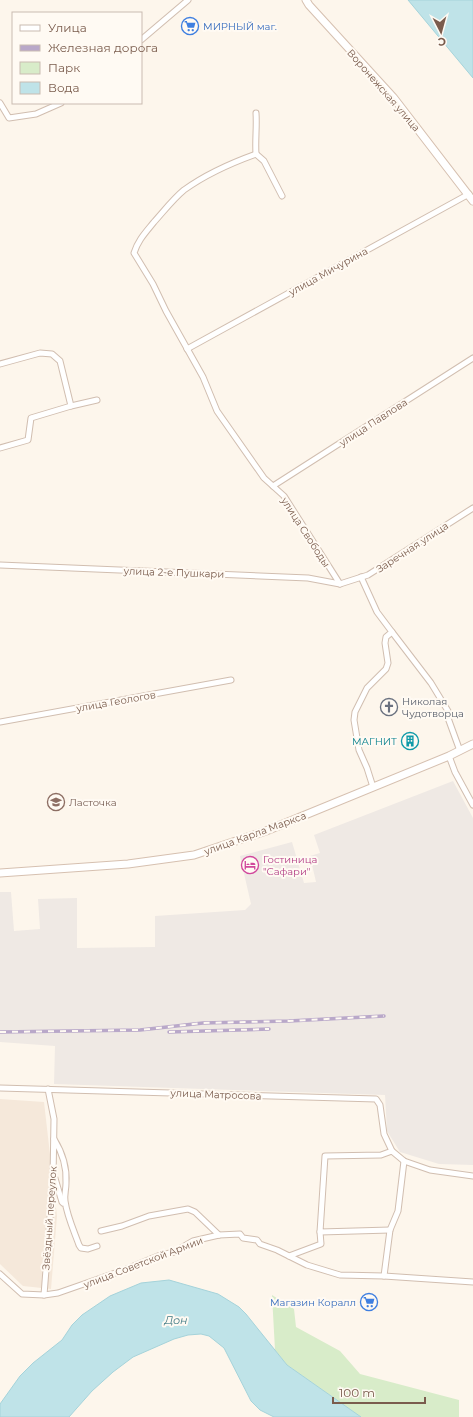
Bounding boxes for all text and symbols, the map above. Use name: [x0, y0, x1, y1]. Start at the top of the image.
legend: [12, 12, 142, 104]
north arrow: [421, 12, 461, 52]
supermarket icon: МИРНЫЙ маг.: [180, 16, 200, 36]
text: Улица: [48, 20, 87, 35]
place label: МИРНЫЙ маг.: [203, 20, 277, 33]
text: С: [437, 35, 447, 49]
text: Железная дорога: [48, 40, 158, 55]
street label: Воронежская улица: [344, 46, 423, 134]
text: Парк: [48, 60, 80, 75]
text: Вода: [48, 80, 79, 95]
street label: улица Мичурина: [286, 244, 370, 299]
street label: улица Павлова: [336, 396, 410, 450]
street label: улица Свободы: [278, 494, 333, 570]
street label: Заречная улица: [374, 519, 451, 576]
street label: улица 2-е Пушкари: [123, 564, 224, 581]
street label: улица Геологов: [74, 688, 157, 715]
place label: Николая Чудотворца: [402, 695, 464, 720]
church icon: Николая Чудотворца: [379, 697, 399, 717]
building icon: МАГНИТ: [400, 731, 420, 751]
place label: МАГНИТ: [352, 735, 397, 748]
school or university icon: Ласточка: [46, 792, 66, 812]
place label: Ласточка: [69, 796, 117, 809]
street label: улица Карла Маркса: [201, 809, 308, 858]
place label: Гостиница "Сафари": [263, 853, 317, 878]
hotel icon: Гостиница "Сафари": [240, 855, 260, 875]
street label: улица Матросова: [169, 1086, 262, 1103]
street label: Звёздный переулок: [39, 1165, 60, 1270]
street label: улица Советской Армии: [81, 1234, 205, 1292]
supermarket icon: Магазин Коралл: [359, 1292, 379, 1312]
place label: Магазин Коралл: [270, 1296, 356, 1309]
water label: Дон: [163, 1313, 188, 1327]
scale bar: [333, 1379, 425, 1405]
text: 100 m: [339, 1385, 375, 1400]

